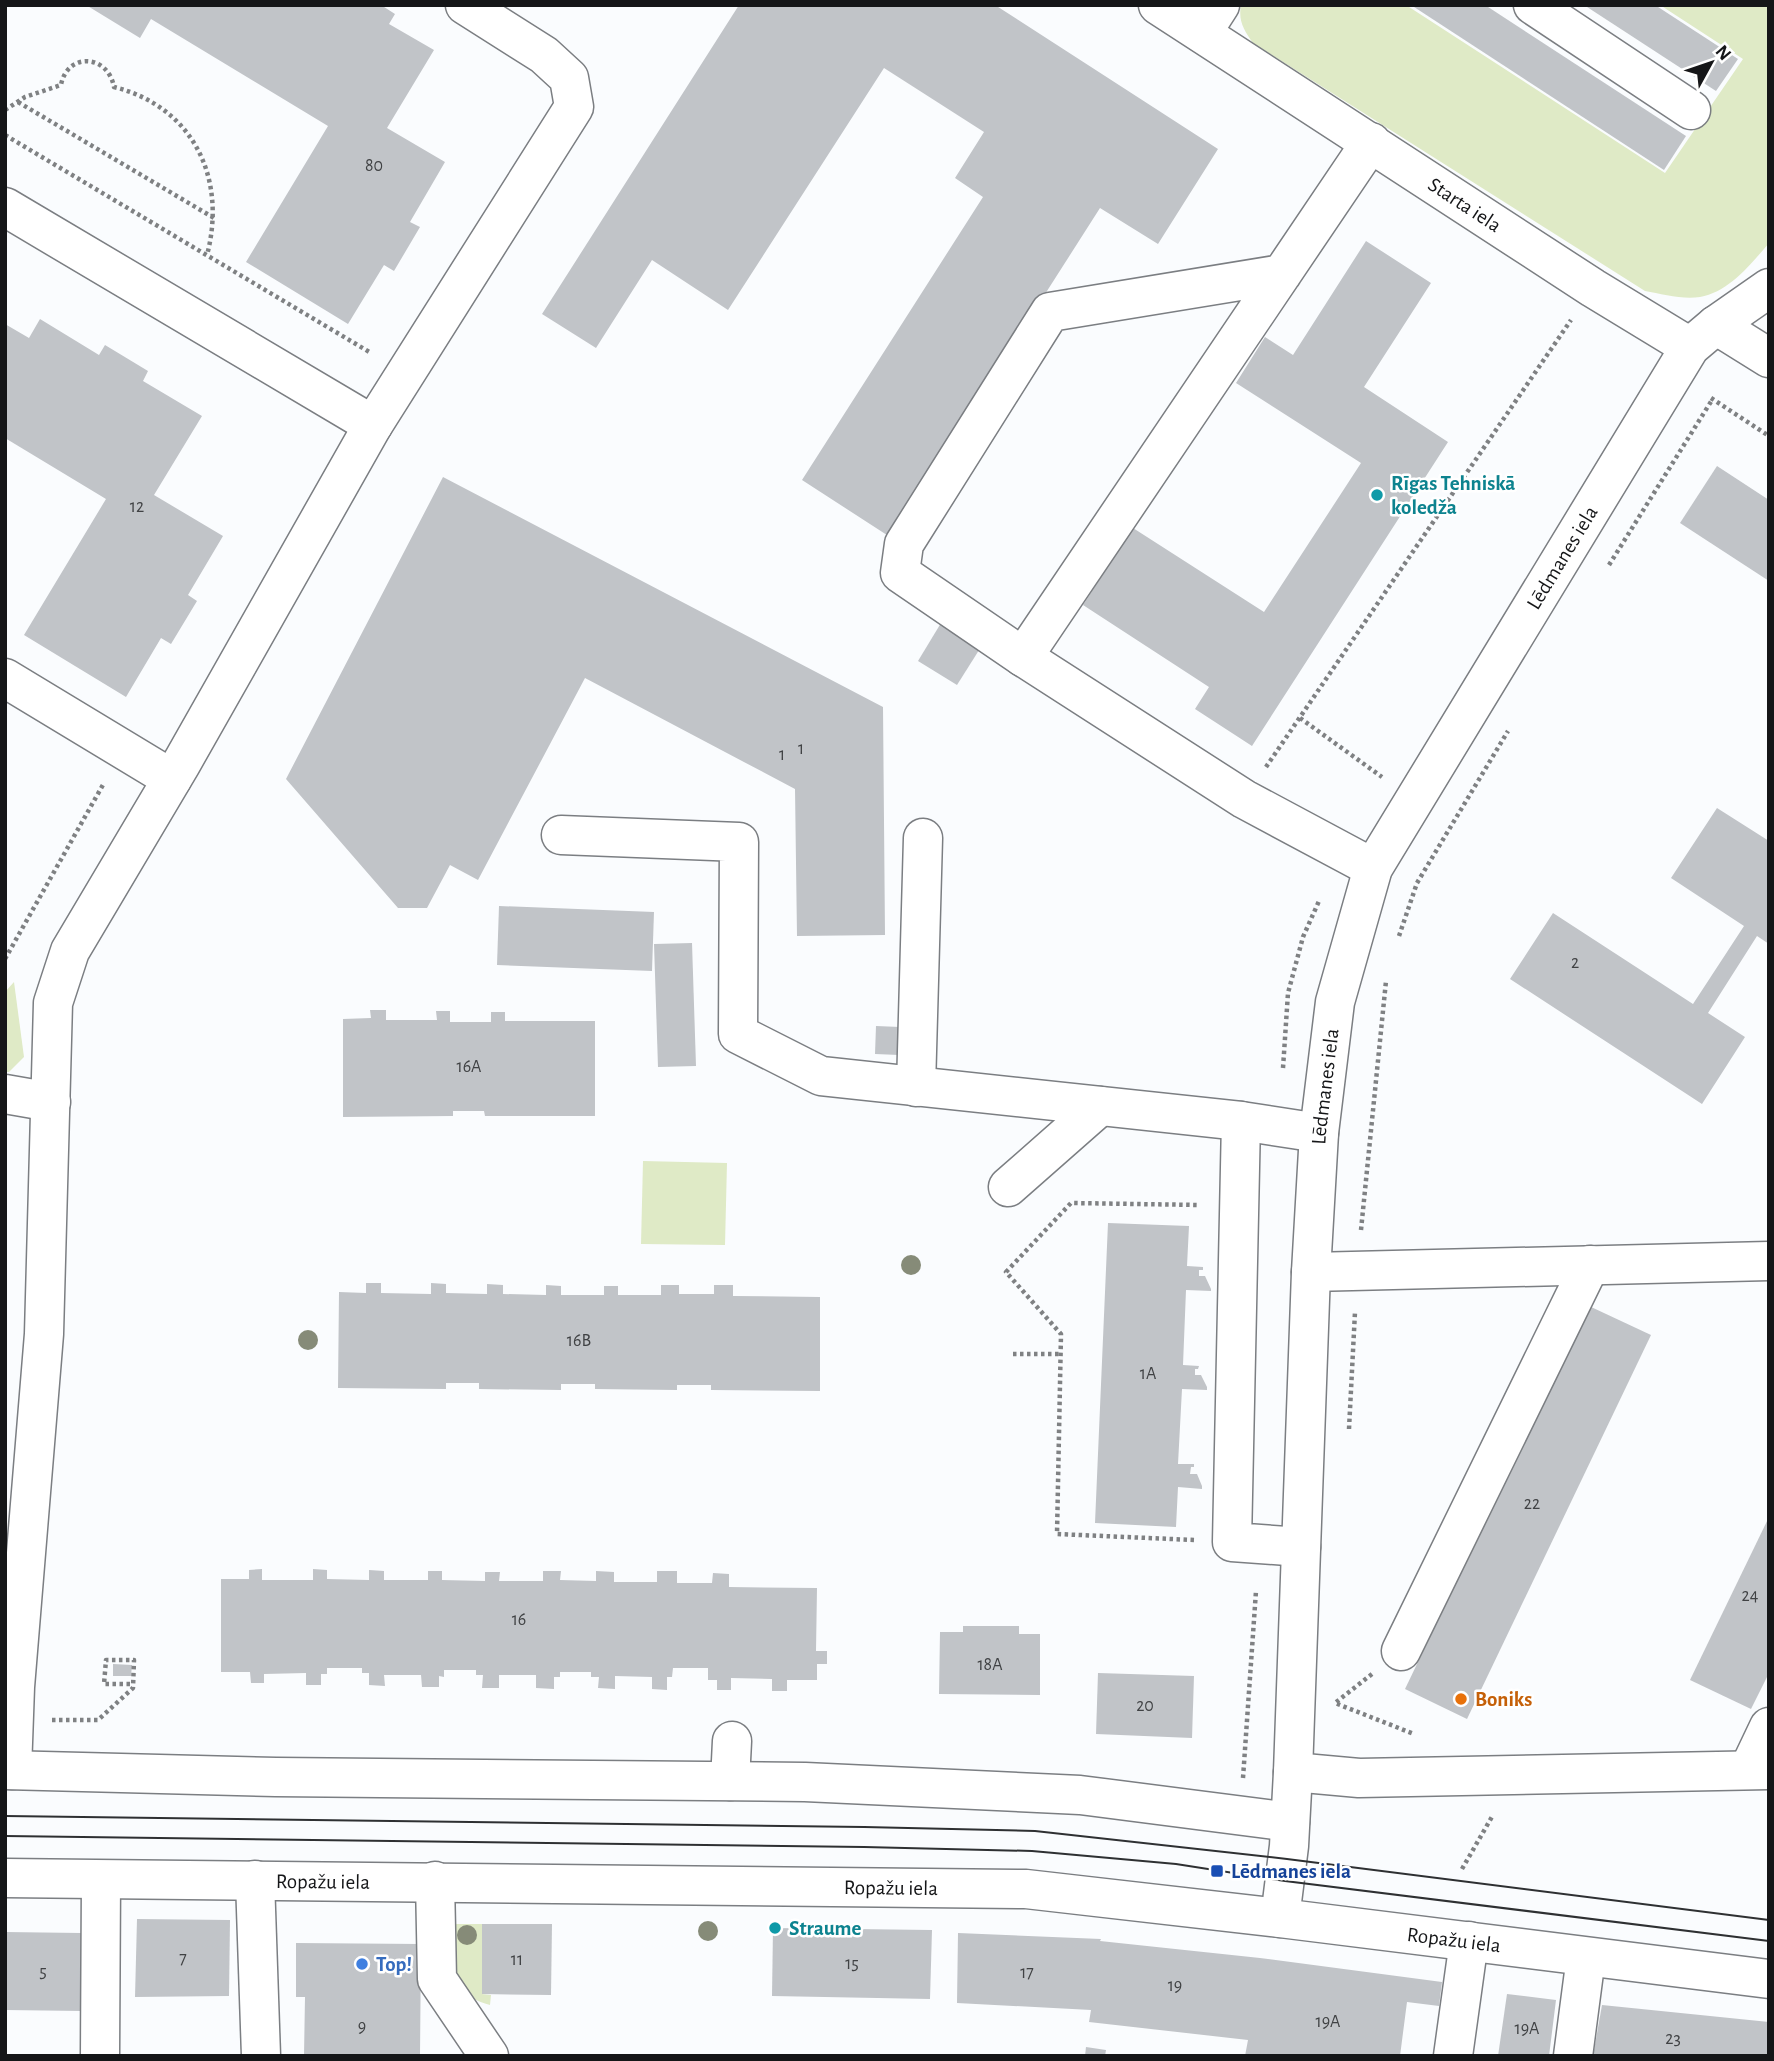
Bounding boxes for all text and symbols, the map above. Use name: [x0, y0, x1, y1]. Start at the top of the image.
north arrow: [1676, 28, 1746, 98]
text: N: [1711, 42, 1734, 64]
house number: 80: [365, 157, 383, 175]
street label: Starta iela: [1424, 174, 1505, 236]
place label: Rīgas Tehniskā koledža: [1391, 473, 1515, 518]
marker: Rīgas Tehniskā koledža: [1369, 487, 1385, 503]
house number: 12: [130, 498, 144, 516]
street label: Lēdmanes iela: [1523, 502, 1602, 613]
house number: 1: [798, 740, 804, 758]
house number: 1: [779, 746, 785, 764]
house number: 2: [1571, 954, 1579, 972]
street label: Lēdmanes iela: [1308, 1027, 1343, 1145]
house number: 16A: [456, 1058, 482, 1076]
house number: 16B: [567, 1332, 591, 1350]
house number: 1A: [1140, 1365, 1157, 1383]
house number: 22: [1524, 1495, 1540, 1513]
house number: 24: [1742, 1587, 1759, 1605]
house number: 16: [512, 1611, 526, 1629]
house number: 18A: [977, 1656, 1003, 1674]
place label: Boniks: [1475, 1689, 1532, 1710]
marker: Boniks: [1453, 1691, 1469, 1707]
house number: 20: [1136, 1697, 1154, 1715]
place label: Lēdmanes iela: [1231, 1861, 1351, 1882]
marker: Lēdmanes iela: [1209, 1863, 1225, 1879]
street label: Ropažu iela: [276, 1871, 370, 1893]
street label: Ropažu iela: [844, 1877, 938, 1899]
place label: Straume: [789, 1918, 862, 1939]
marker: Straume: [767, 1920, 783, 1936]
street label: Ropažu iela: [1406, 1924, 1502, 1956]
house number: 7: [179, 1950, 187, 1968]
house number: 11: [511, 1951, 523, 1969]
place label: Top!: [376, 1954, 412, 1975]
house number: 15: [845, 1955, 859, 1973]
marker: Top!: [354, 1956, 370, 1972]
house number: 5: [39, 1963, 47, 1981]
house number: 17: [1020, 1964, 1034, 1982]
house number: 19: [1168, 1977, 1182, 1995]
house number: 19A: [1315, 2013, 1341, 2031]
house number: 9: [358, 2018, 366, 2036]
house number: 19A: [1514, 2020, 1540, 2038]
house number: 23: [1665, 2030, 1681, 2048]

